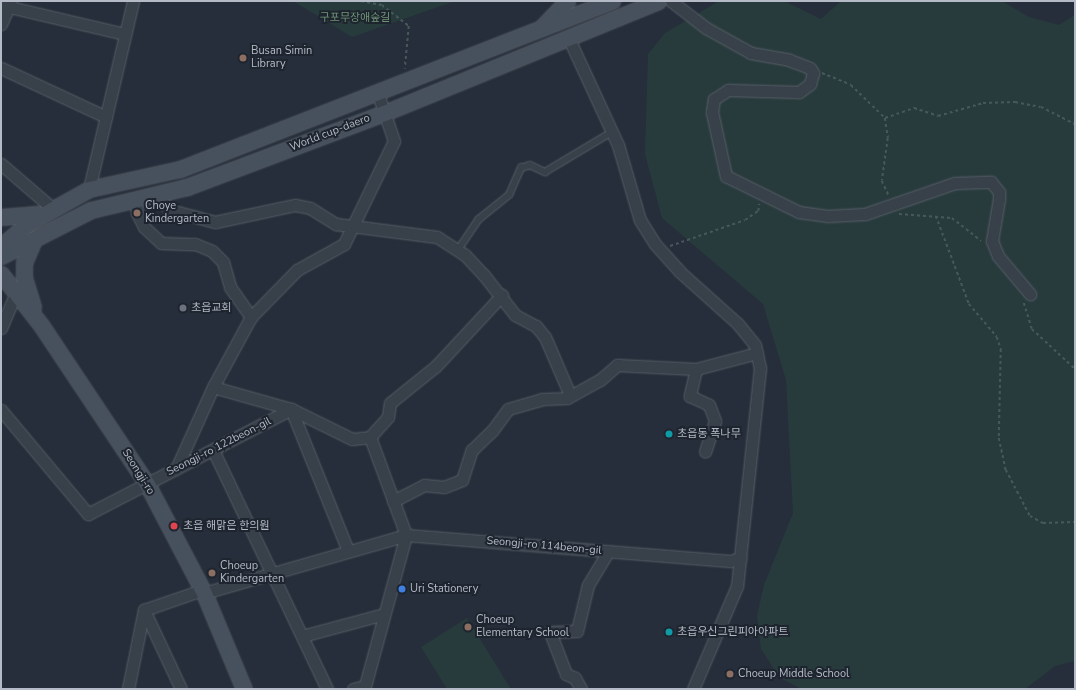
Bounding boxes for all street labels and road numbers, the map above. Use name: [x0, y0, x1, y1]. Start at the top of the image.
street label: World cup-daero: [288, 112, 372, 154]
street label: Seongji-ro 122beon-gil: [165, 415, 273, 479]
street label: Seongji-ro: [119, 447, 157, 497]
street label: Seongji-ro 114beon-gil: [486, 534, 602, 558]

